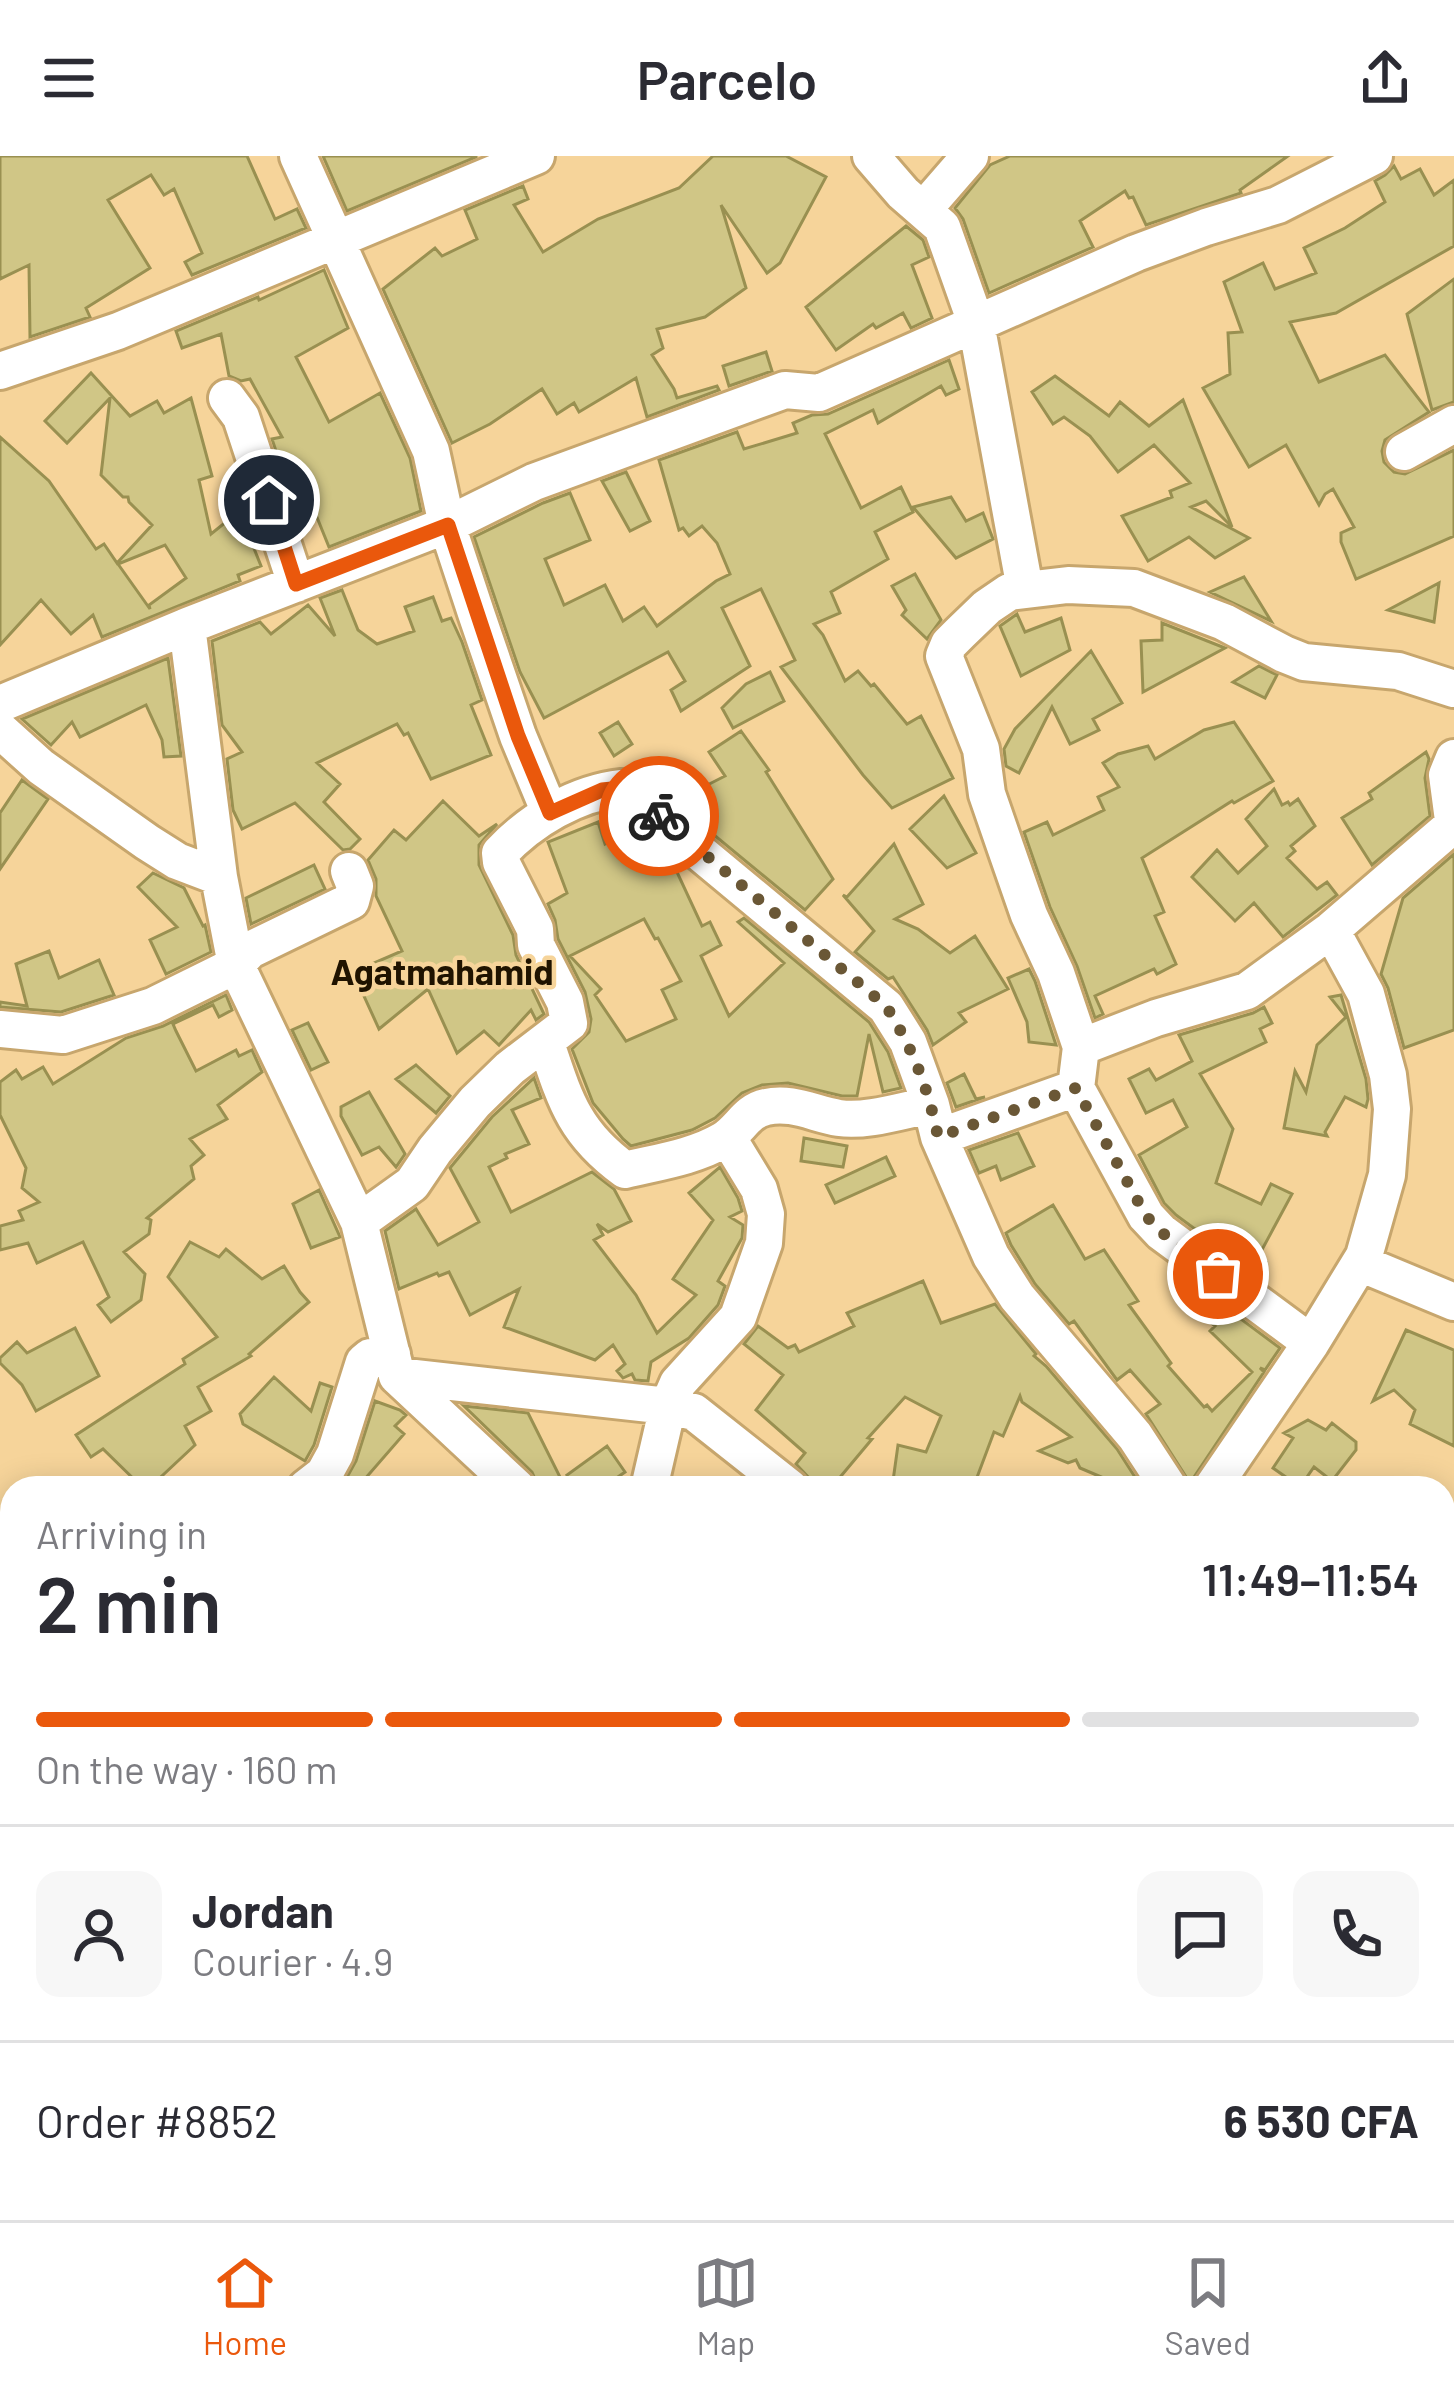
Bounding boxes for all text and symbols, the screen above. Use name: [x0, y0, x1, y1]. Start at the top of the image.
icon: menu: [36, 45, 102, 111]
icon: share: [1352, 45, 1418, 111]
text: Parcelo: [637, 46, 817, 111]
pin: [218, 449, 320, 551]
icon: home: [236, 467, 302, 533]
courier: [599, 756, 719, 876]
icon: bike: [626, 783, 692, 849]
district label: Agatmahamid: [330, 949, 554, 992]
pin: [1167, 1223, 1269, 1325]
icon: bag: [1185, 1241, 1251, 1307]
text: Arriving in: [36, 1510, 207, 1557]
text: 11:49–11:54: [1202, 1551, 1419, 1605]
text: 2 min: [36, 1555, 222, 1649]
text: On the way · 160 m: [36, 1745, 338, 1792]
button: person: [36, 1871, 162, 1997]
button: chat: [1137, 1871, 1263, 1997]
button: phone: [1293, 1871, 1419, 1997]
text: Jordan: [192, 1883, 334, 1937]
text: Courier · 4.9: [192, 1937, 393, 1984]
text: Order #8852: [36, 2093, 278, 2147]
text: 6 530 CFA: [1223, 2093, 1419, 2147]
tab: Home: [203, 2250, 287, 2362]
tab: Map: [693, 2250, 759, 2362]
tab: Saved: [1165, 2250, 1251, 2362]

